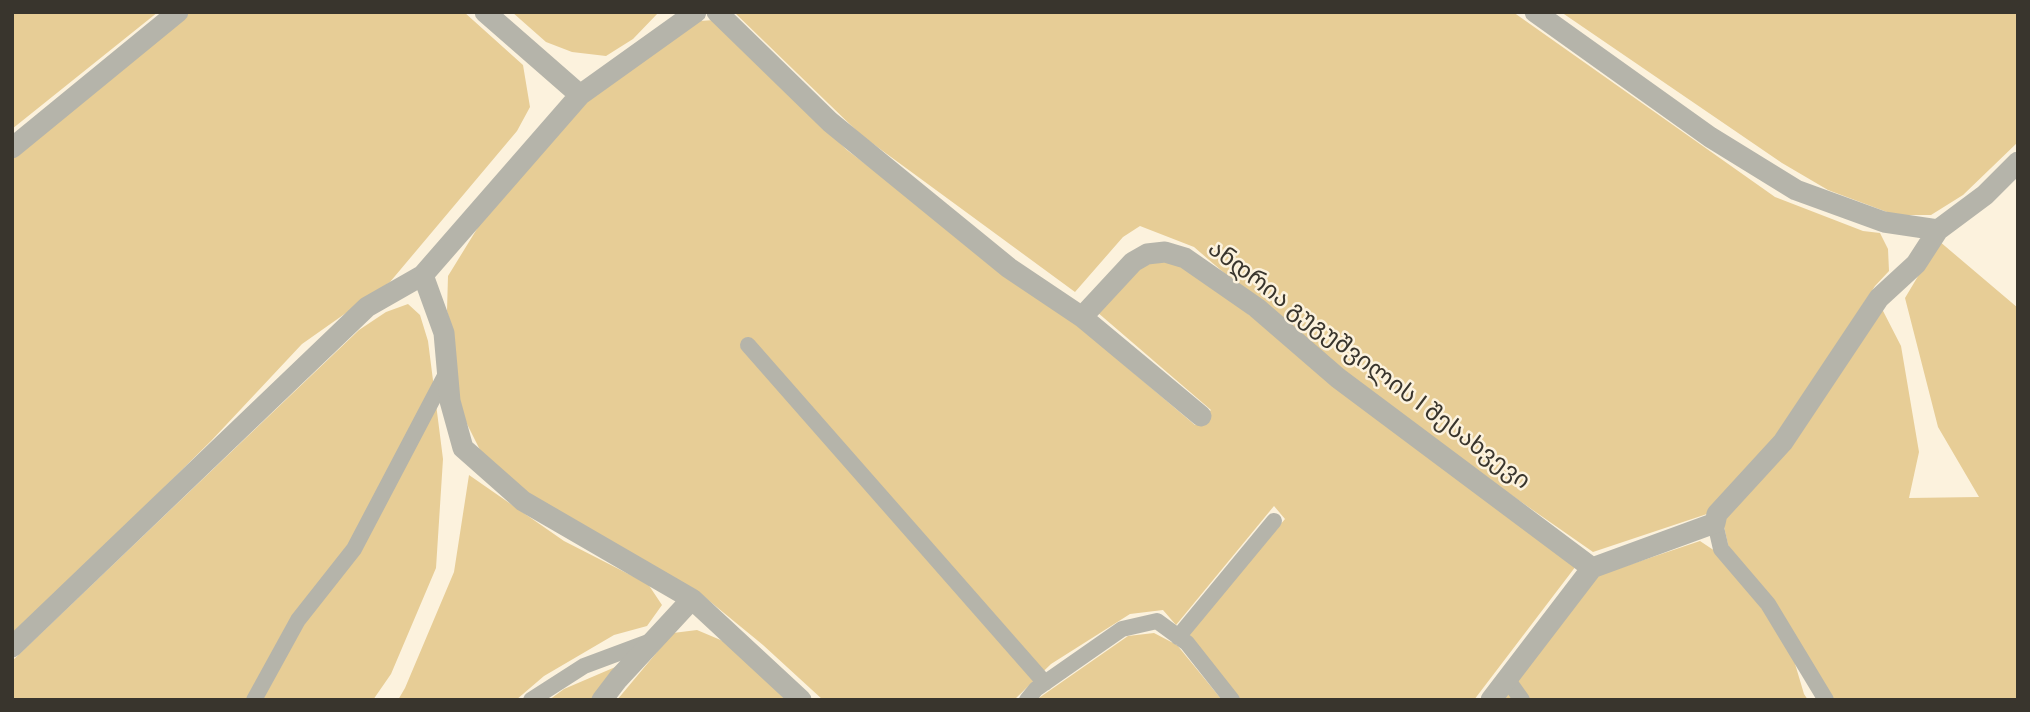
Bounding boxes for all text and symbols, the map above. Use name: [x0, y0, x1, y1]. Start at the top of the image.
street label: ანდრია გუგუშვილის I შესახვევი: [1202, 234, 1536, 496]

